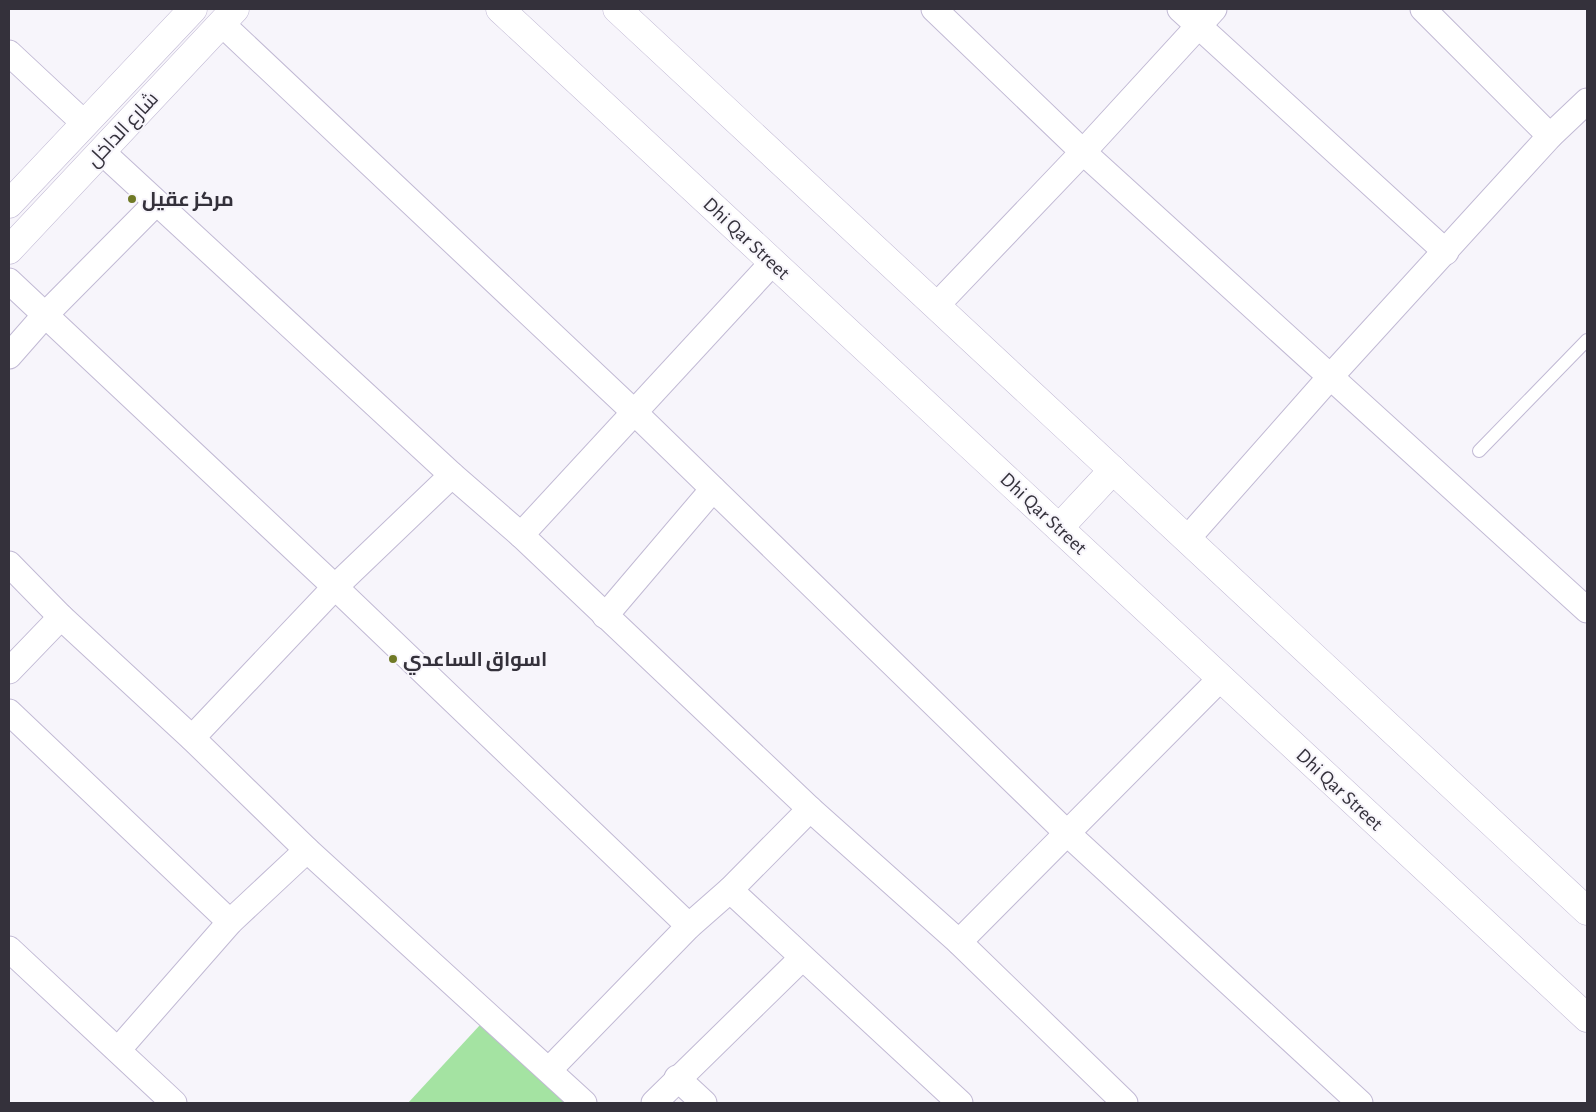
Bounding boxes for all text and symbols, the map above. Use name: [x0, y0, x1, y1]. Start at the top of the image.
street label: شارع الداخل: [83, 88, 164, 173]
place label: مركز عقيل: [142, 190, 234, 211]
marker: مركز عقيل: [126, 193, 138, 205]
street label: Dhi Qar Street: [699, 194, 794, 284]
street label: Dhi Qar Street: [996, 469, 1091, 559]
place label: اسواق الساعدي: [403, 650, 547, 675]
marker: اسواق الساعدي: [387, 653, 399, 665]
street label: Dhi Qar Street: [1292, 745, 1387, 835]

